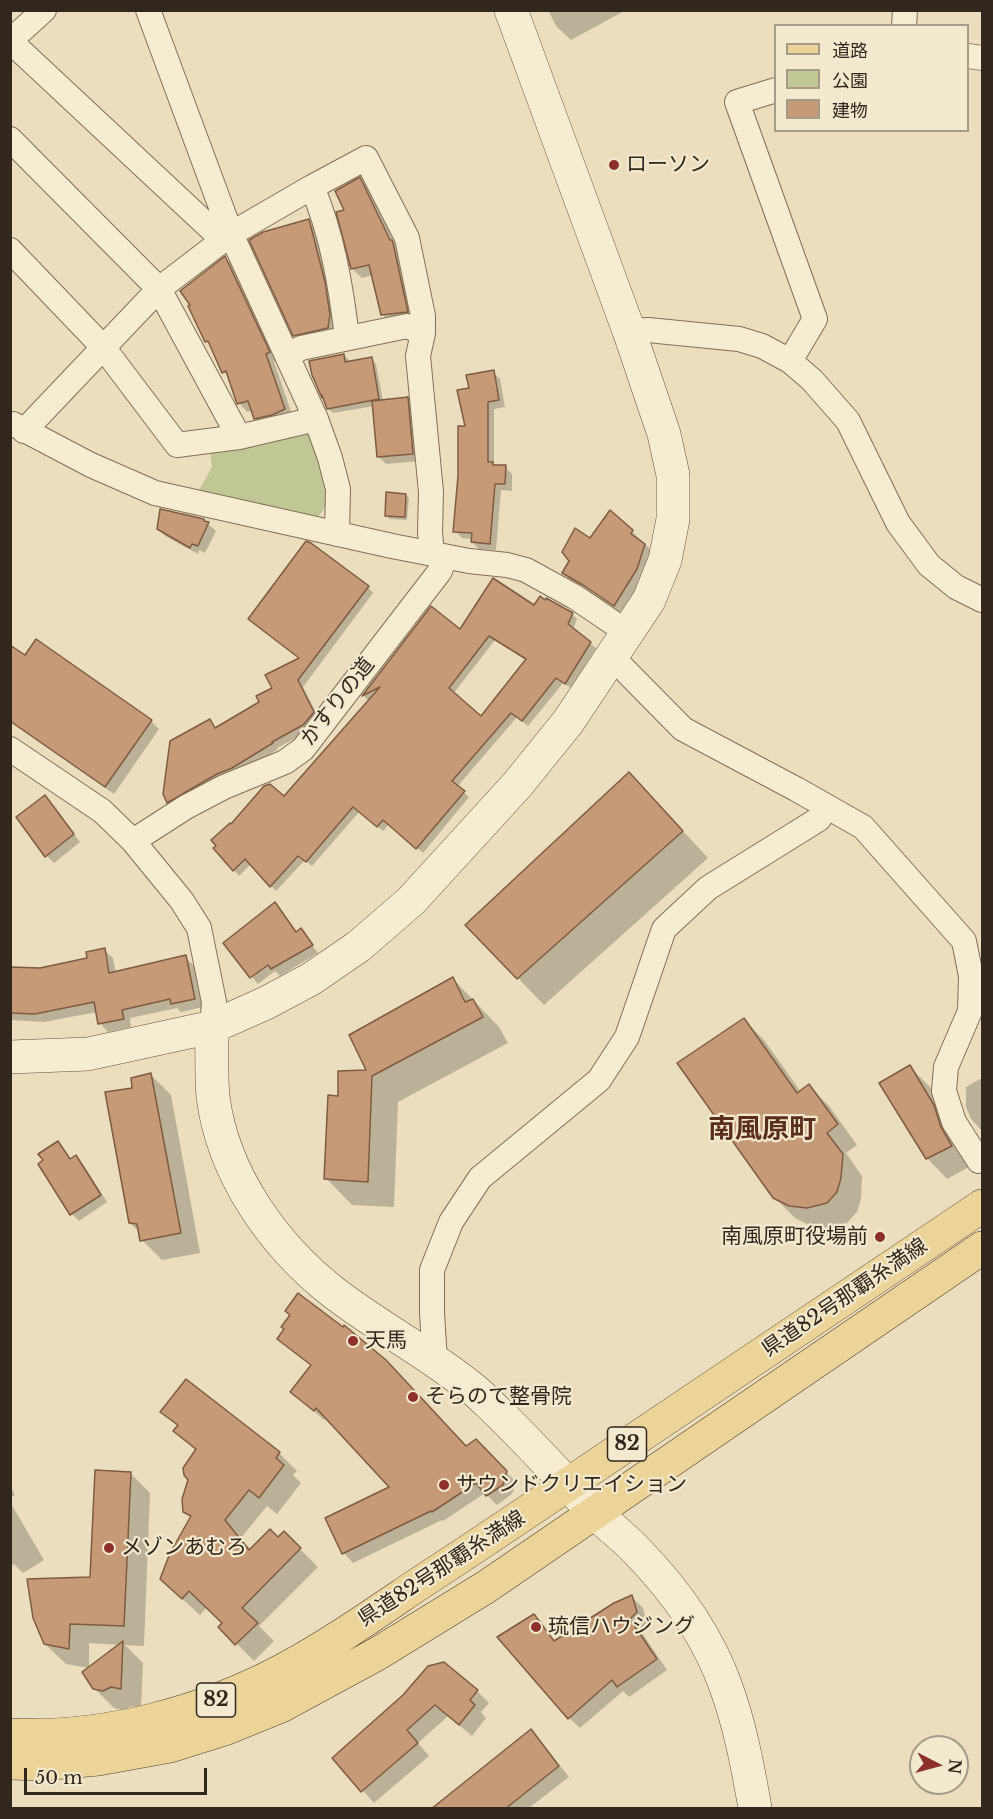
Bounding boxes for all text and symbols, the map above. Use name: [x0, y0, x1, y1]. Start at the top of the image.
legend: [774, 24, 969, 132]
text: 道路: [832, 40, 868, 62]
text: 公園: [832, 70, 868, 92]
text: 建物: [832, 100, 868, 122]
place label: ローソン: [626, 152, 710, 178]
marker: ローソン: [607, 158, 621, 172]
street label: かすりの道: [296, 653, 380, 751]
district label: 南風原町: [708, 1114, 816, 1146]
place label: 南風原町役場前: [721, 1224, 868, 1250]
marker: 南風原町役場前: [873, 1230, 887, 1244]
street label: 県道82号那覇糸満線: [758, 1233, 932, 1363]
place label: 天馬: [365, 1328, 407, 1354]
marker: 天馬: [346, 1334, 360, 1348]
place label: そらのて整骨院: [425, 1384, 572, 1410]
marker: そらのて整骨院: [406, 1390, 420, 1404]
road number: 82: [608, 1427, 646, 1461]
place label: サウンドクリエイション: [456, 1472, 687, 1498]
marker: サウンドクリエイション: [437, 1478, 451, 1492]
street label: 県道82号那覇糸満線: [354, 1506, 530, 1632]
place label: メゾンあむろ: [121, 1535, 247, 1561]
marker: メゾンあむろ: [102, 1541, 116, 1555]
place label: 琉信ハウジング: [548, 1614, 695, 1640]
marker: 琉信ハウジング: [529, 1620, 543, 1634]
road number: 82: [196, 1683, 236, 1717]
north arrow: [909, 1735, 969, 1795]
scale bar: [27, 1756, 210, 1794]
text: N: [944, 1758, 966, 1775]
text: 50 m: [35, 1767, 83, 1789]

